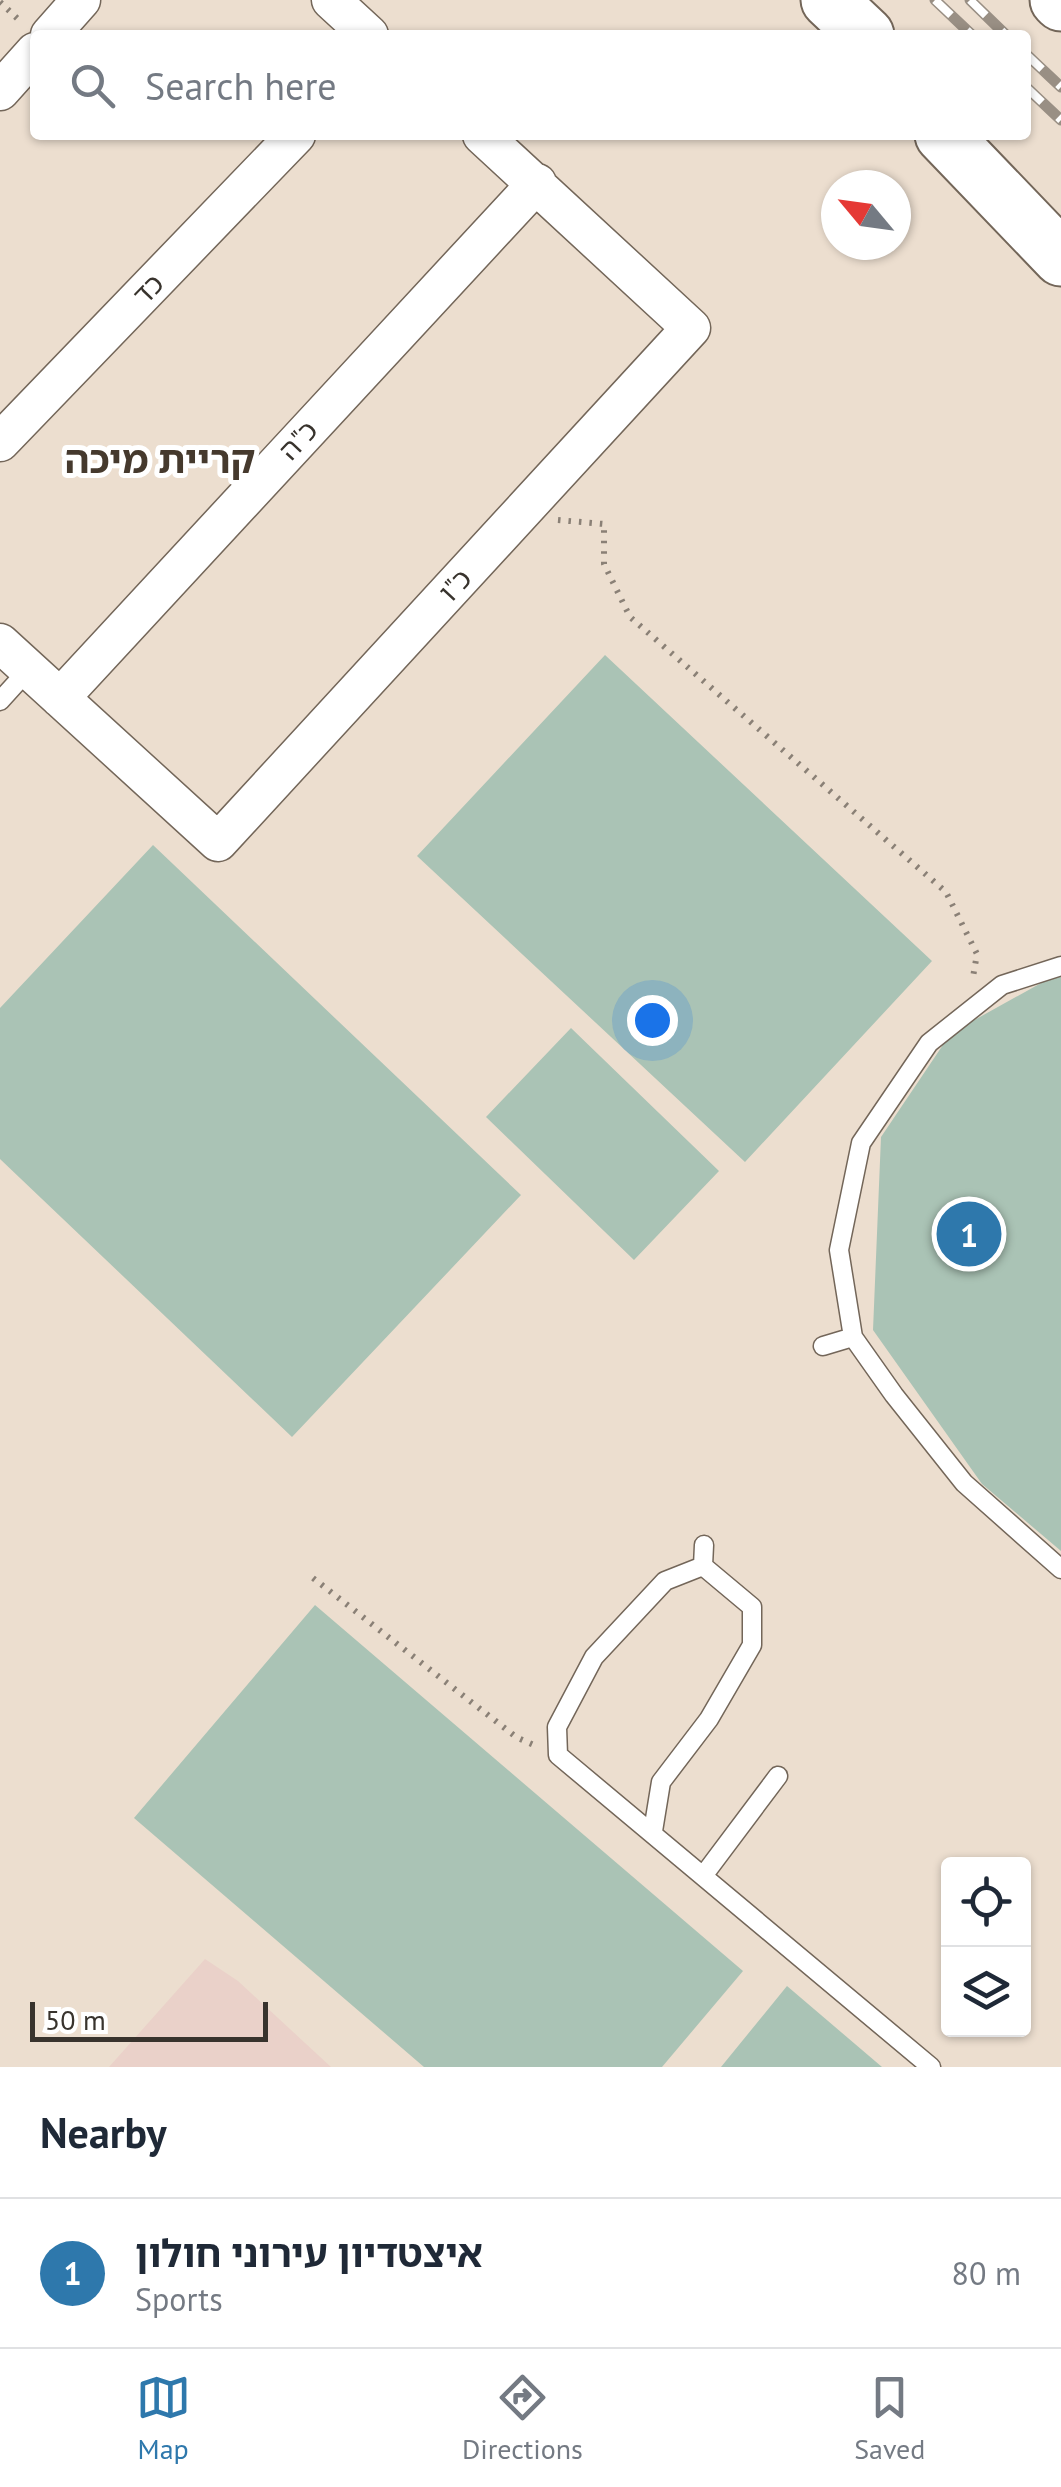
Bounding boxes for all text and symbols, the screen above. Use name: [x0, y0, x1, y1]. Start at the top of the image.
search box: [30, 30, 1031, 140]
icon: search: [65, 58, 120, 113]
text: Search here: [145, 61, 337, 110]
north arrow: [821, 170, 911, 260]
street label: כד: [124, 265, 171, 312]
street label: כ"ה: [270, 412, 325, 467]
district label: קריית מיכה: [65, 434, 255, 483]
street label: כ"ו: [430, 560, 479, 609]
your location: [627, 995, 678, 1046]
pin: 1: [936, 1196, 1002, 1272]
map controls: [941, 1857, 1031, 2037]
button: locate: [941, 1857, 1031, 1947]
button: layers: [941, 1947, 1031, 2037]
scale bar: [30, 1997, 268, 2042]
text: 50 m: [45, 2001, 106, 2038]
text: Nearby: [40, 2105, 167, 2160]
text: איצטדיון עירוני חולון: [135, 2228, 483, 2277]
text: 1: [63, 2252, 82, 2294]
text: 80 m: [952, 2252, 1021, 2294]
text: Sports: [135, 2278, 223, 2320]
tab: Map: [136, 2370, 191, 2467]
tab: Directions: [462, 2370, 583, 2467]
tab: Saved: [854, 2370, 925, 2467]

